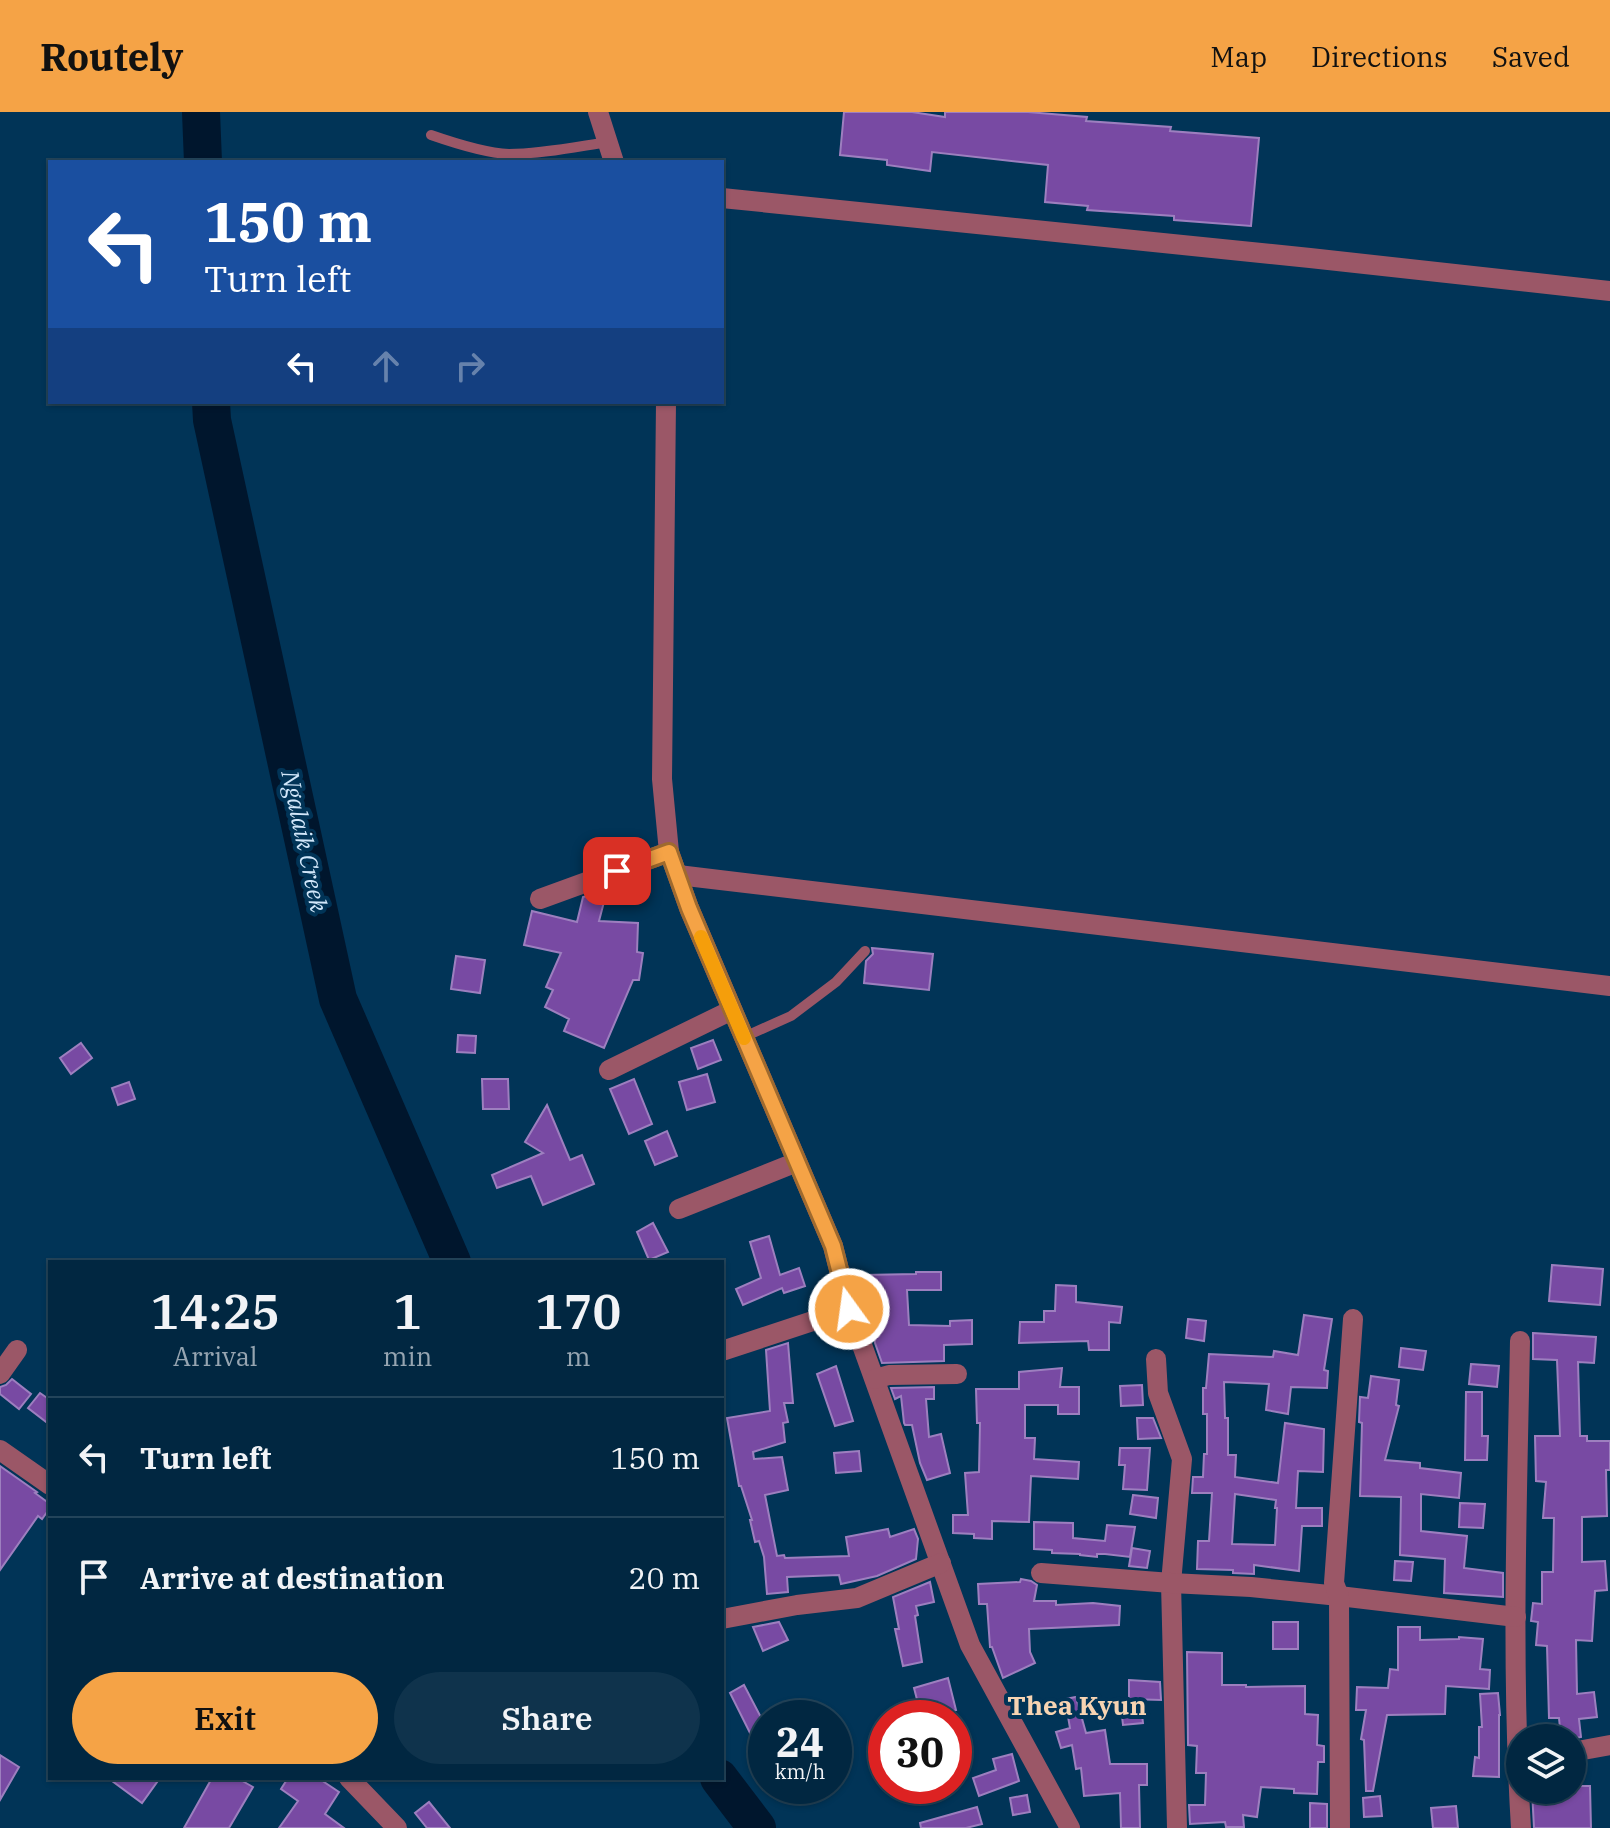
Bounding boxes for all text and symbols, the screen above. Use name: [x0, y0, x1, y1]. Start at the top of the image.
text: Routely: [40, 32, 183, 81]
text: Map: [1210, 38, 1267, 75]
text: Directions: [1311, 38, 1448, 75]
text: Saved: [1492, 38, 1570, 75]
text: 150 m: [204, 185, 372, 257]
icon: left: [72, 192, 176, 296]
text: Turn left: [204, 255, 351, 302]
icon: left: [280, 344, 324, 388]
icon: ahead: [364, 344, 408, 388]
icon: right: [448, 344, 492, 388]
water label: Ngalaik Creek: [274, 766, 336, 915]
pin: [583, 837, 651, 905]
icon: arrive: [595, 849, 639, 893]
position arrow: [807, 1267, 891, 1351]
text: 14:25: [151, 1280, 280, 1342]
text: 1: [393, 1280, 422, 1342]
text: 170: [535, 1280, 621, 1342]
text: Arrival: [173, 1339, 258, 1373]
text: min: [383, 1339, 432, 1373]
text: m: [566, 1339, 591, 1373]
icon: left: [72, 1435, 116, 1479]
text: Turn left: [140, 1438, 272, 1477]
text: 150 m: [610, 1438, 700, 1477]
icon: arrive: [72, 1555, 116, 1599]
text: Arrive at destination: [140, 1558, 445, 1597]
text: 20 m: [628, 1558, 700, 1597]
button: Exit: [72, 1672, 378, 1764]
button: Share: [394, 1672, 700, 1764]
district label: Thea Kyun: [1007, 1688, 1147, 1722]
speed limit sign: 30: [868, 1700, 972, 1804]
text: 24: [776, 1716, 824, 1768]
map controls: [1506, 1724, 1586, 1804]
button: layers: [1506, 1724, 1586, 1804]
text: km/h: [775, 1758, 825, 1785]

